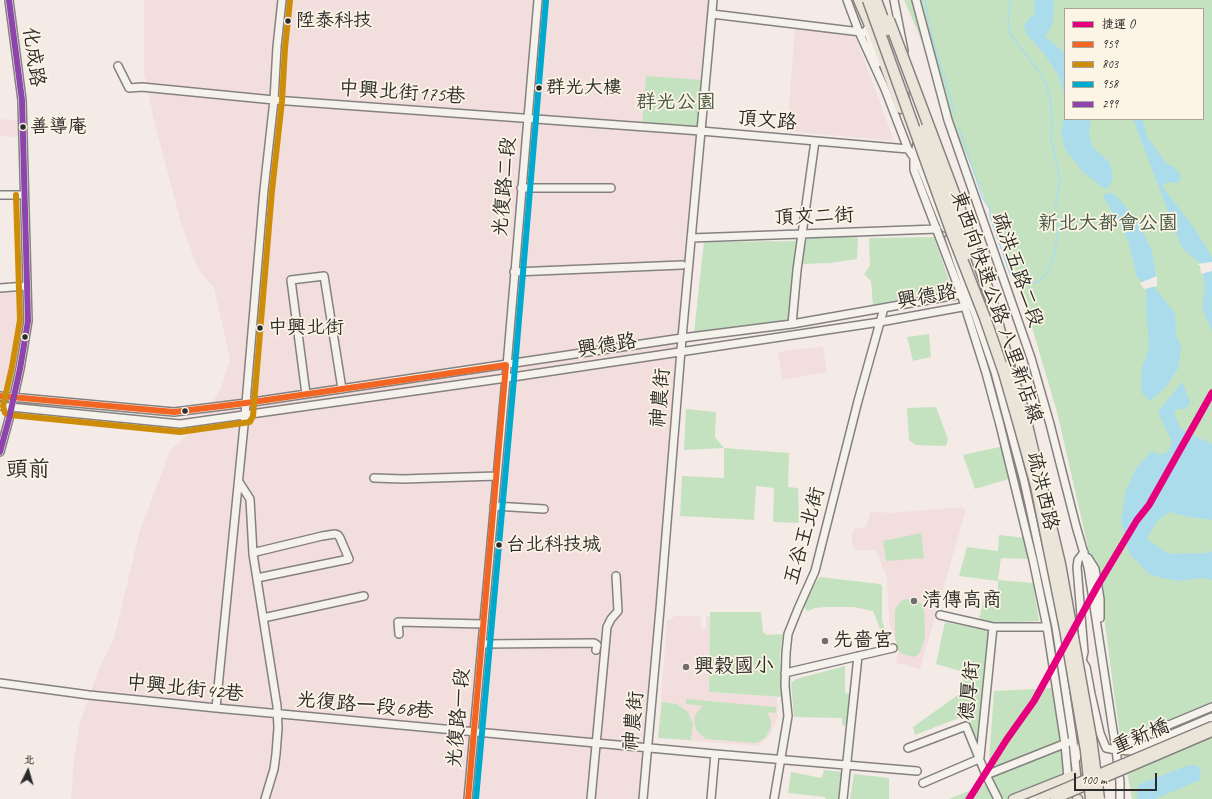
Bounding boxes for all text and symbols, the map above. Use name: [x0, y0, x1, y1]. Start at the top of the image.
legend: [1064, 8, 1204, 120]
place label: 陞泰科技: [296, 10, 372, 32]
marker: 陞泰科技: [283, 16, 293, 26]
text: 捷運 O: [1102, 16, 1135, 32]
street label: 化成路: [17, 26, 49, 88]
text: 959: [1102, 36, 1118, 52]
text: 803: [1102, 56, 1118, 72]
text: 958: [1102, 76, 1118, 92]
street label: 中興北街175巷: [338, 77, 466, 109]
place label: 群光大樓: [546, 77, 622, 99]
marker: 群光大樓: [534, 83, 544, 93]
park label: 群光公園: [636, 91, 716, 115]
text: 299: [1102, 96, 1118, 112]
street label: 頂文路: [736, 106, 798, 136]
place label: 善導庵: [30, 116, 87, 138]
marker: 善導庵: [18, 122, 28, 132]
street label: 光復路二段: [489, 136, 521, 238]
street label: 東西向快速公路 八里新店線: [945, 187, 1047, 427]
street label: 頂文二街: [774, 204, 854, 230]
street label: 疏洪五路二段: [986, 209, 1048, 331]
park label: 新北大都會公園: [1038, 212, 1178, 236]
street label: 興德路: [895, 280, 959, 314]
place label: 中興北街: [268, 317, 344, 339]
marker: 中興北街: [255, 323, 265, 333]
street label: 興德路: [575, 329, 639, 363]
unlabelled marker: [20, 332, 30, 342]
street label: 神農街: [646, 367, 676, 429]
unlabelled marker: [180, 406, 190, 416]
street label: 疏洪西路: [1021, 449, 1063, 533]
district label: 頭前: [6, 457, 50, 483]
street label: 五谷王北街: [780, 485, 830, 587]
place label: 台北科技城: [506, 534, 601, 556]
marker: 台北科技城: [494, 540, 504, 550]
place label: 清傳高商: [922, 589, 1002, 613]
marker: 清傳高商: [909, 596, 919, 606]
place label: 先嗇宮: [833, 629, 893, 653]
marker: 先嗇宮: [820, 636, 830, 646]
place label: 興穀國小: [694, 655, 774, 679]
street label: 德厚街: [955, 660, 985, 722]
marker: 興穀國小: [681, 662, 691, 672]
street label: 光復路一段: [443, 667, 475, 769]
street label: 中興北街42巷: [125, 671, 245, 707]
street label: 光復路一段68巷: [295, 688, 435, 724]
street label: 神農街: [619, 690, 649, 752]
street label: 重新橋: [1109, 714, 1173, 760]
north arrow: [8, 751, 48, 791]
text: 北: [23, 752, 35, 766]
scale bar: [1076, 765, 1159, 791]
text: 100 m: [1081, 772, 1107, 788]

